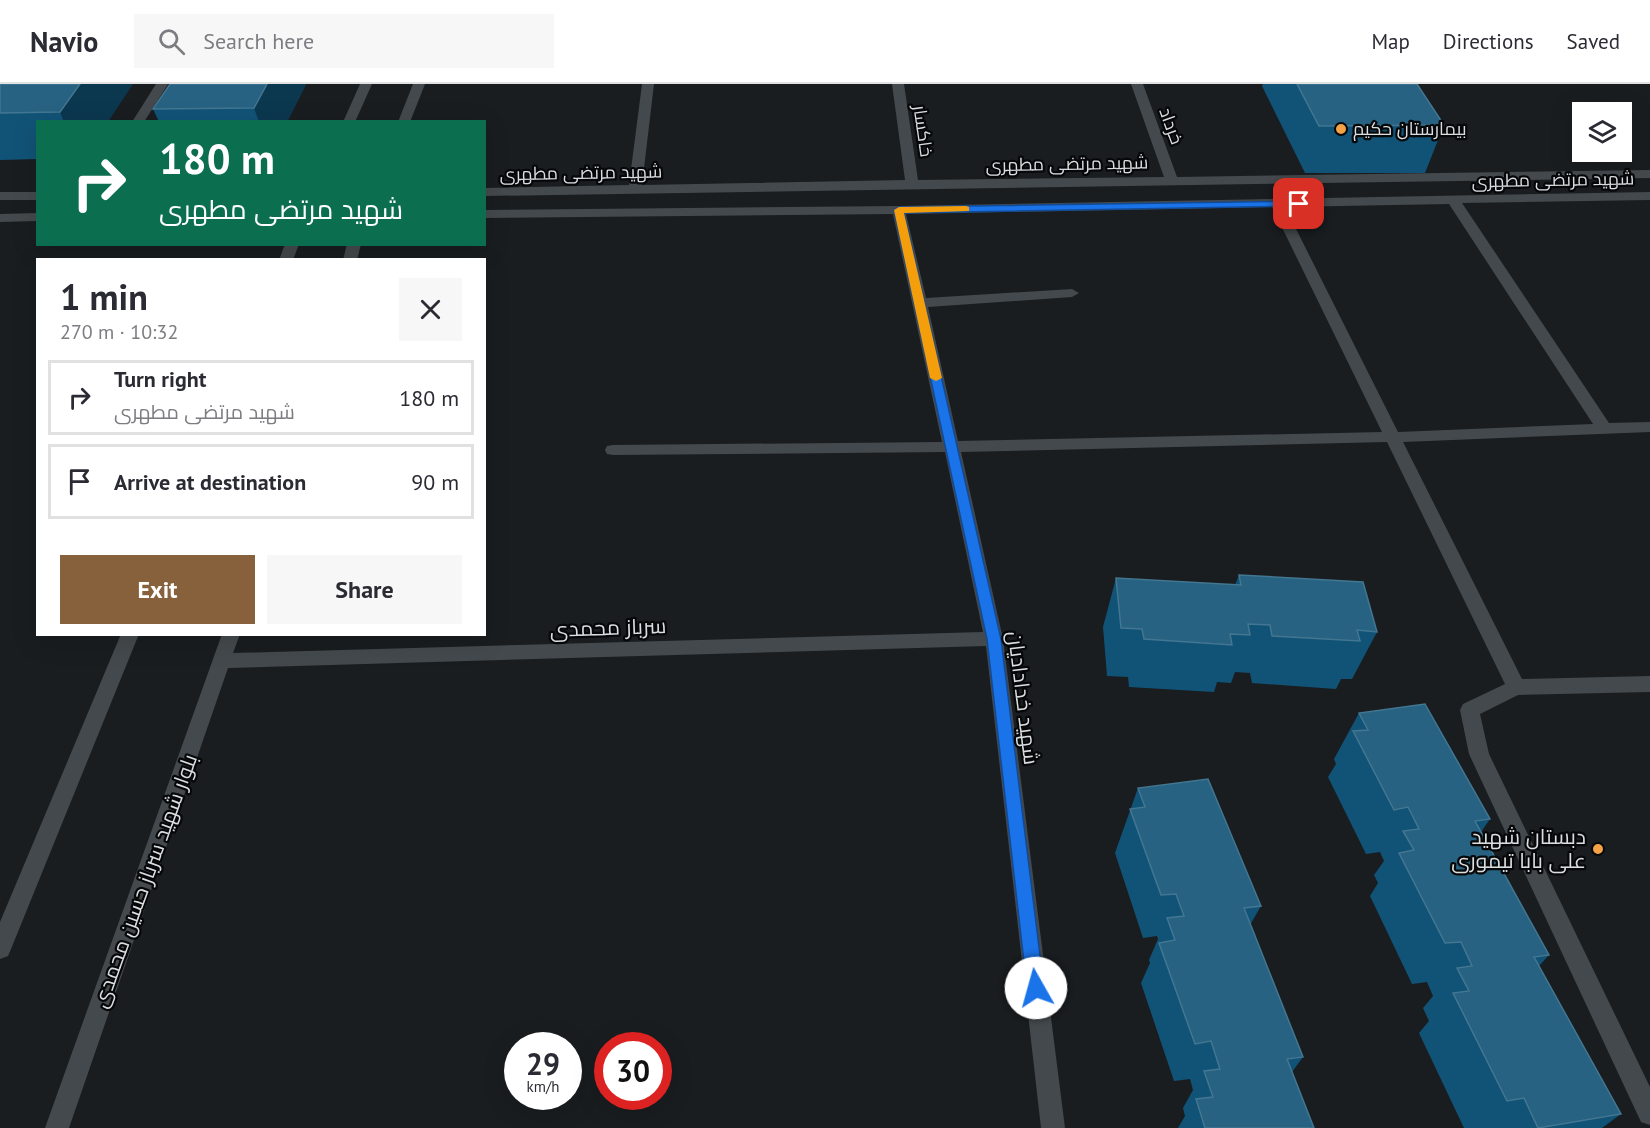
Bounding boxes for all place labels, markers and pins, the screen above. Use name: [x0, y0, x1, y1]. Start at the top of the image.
place label: بیمارستان حکیم: [1353, 117, 1467, 141]
marker: بیمارستان حکیم: [1334, 122, 1348, 136]
pin: [1273, 178, 1324, 229]
place label: دبستان شهید علی بابا تیموری: [1451, 823, 1586, 874]
marker: دبستان شهید علی بابا تیموری: [1591, 842, 1605, 856]

